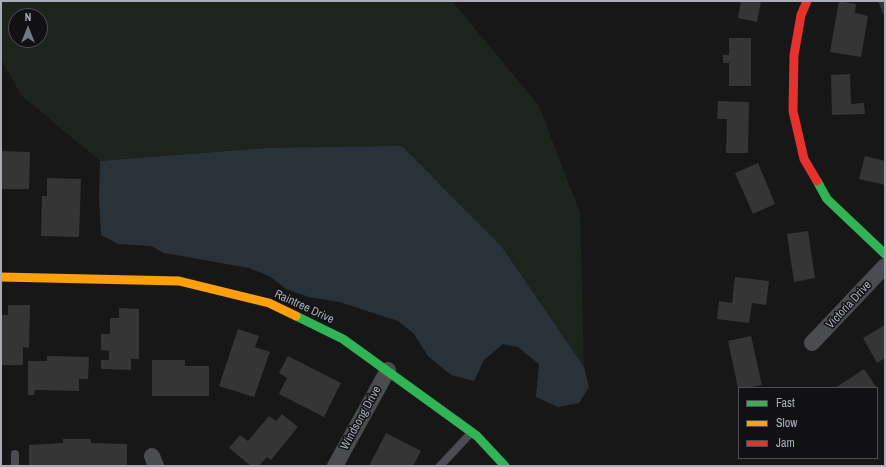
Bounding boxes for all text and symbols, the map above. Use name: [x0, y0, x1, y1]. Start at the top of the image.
north arrow: [8, 8, 48, 48]
text: N: [25, 10, 31, 24]
street label: Victoria Drive: [823, 278, 875, 332]
street label: Raintree Drive: [272, 287, 336, 327]
street label: Windsong Drive: [338, 384, 384, 452]
legend: [738, 387, 878, 459]
text: Fast: [776, 395, 795, 411]
text: Slow: [776, 415, 797, 431]
text: Jam: [776, 435, 795, 451]

